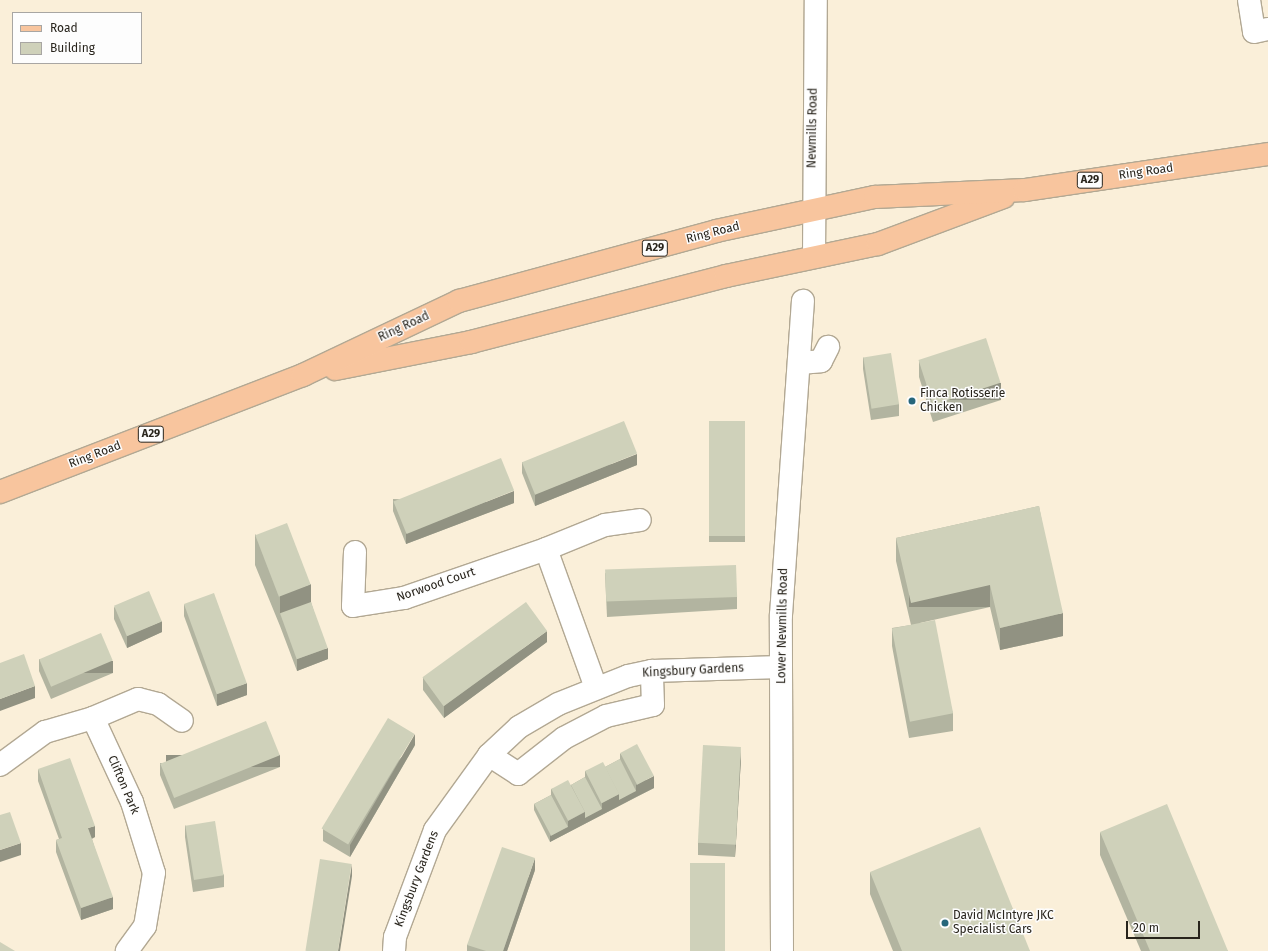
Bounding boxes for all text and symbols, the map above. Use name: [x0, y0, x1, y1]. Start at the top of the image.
legend: [12, 12, 142, 64]
text: Road: [50, 21, 78, 35]
text: Building: [50, 41, 95, 55]
street label: Newmills Road: [805, 88, 821, 168]
street label: Ring Road: [1118, 161, 1174, 183]
road number: A29: [1076, 171, 1104, 189]
street label: Ring Road: [685, 219, 741, 247]
road number: A29: [641, 239, 669, 257]
street label: Ring Road: [376, 309, 432, 345]
place label: Finca Rotisserie Chicken: [920, 387, 1005, 415]
marker: Finca Rotisserie Chicken: [907, 396, 917, 406]
road number: A29: [137, 425, 165, 443]
street label: Ring Road: [67, 438, 123, 472]
street label: Norwood Court: [395, 565, 477, 605]
street label: Lower Newmills Road: [775, 568, 791, 684]
street label: Kingsbury Gardens: [642, 661, 744, 681]
street label: Clifton Park: [104, 753, 142, 817]
street label: Kingsbury Gardens: [392, 829, 442, 929]
place label: David McIntyre JKC Specialist Cars: [953, 909, 1054, 937]
scale bar: [1128, 913, 1202, 939]
marker: David McIntyre JKC Specialist Cars: [940, 918, 950, 928]
text: 20 m: [1133, 921, 1159, 935]

